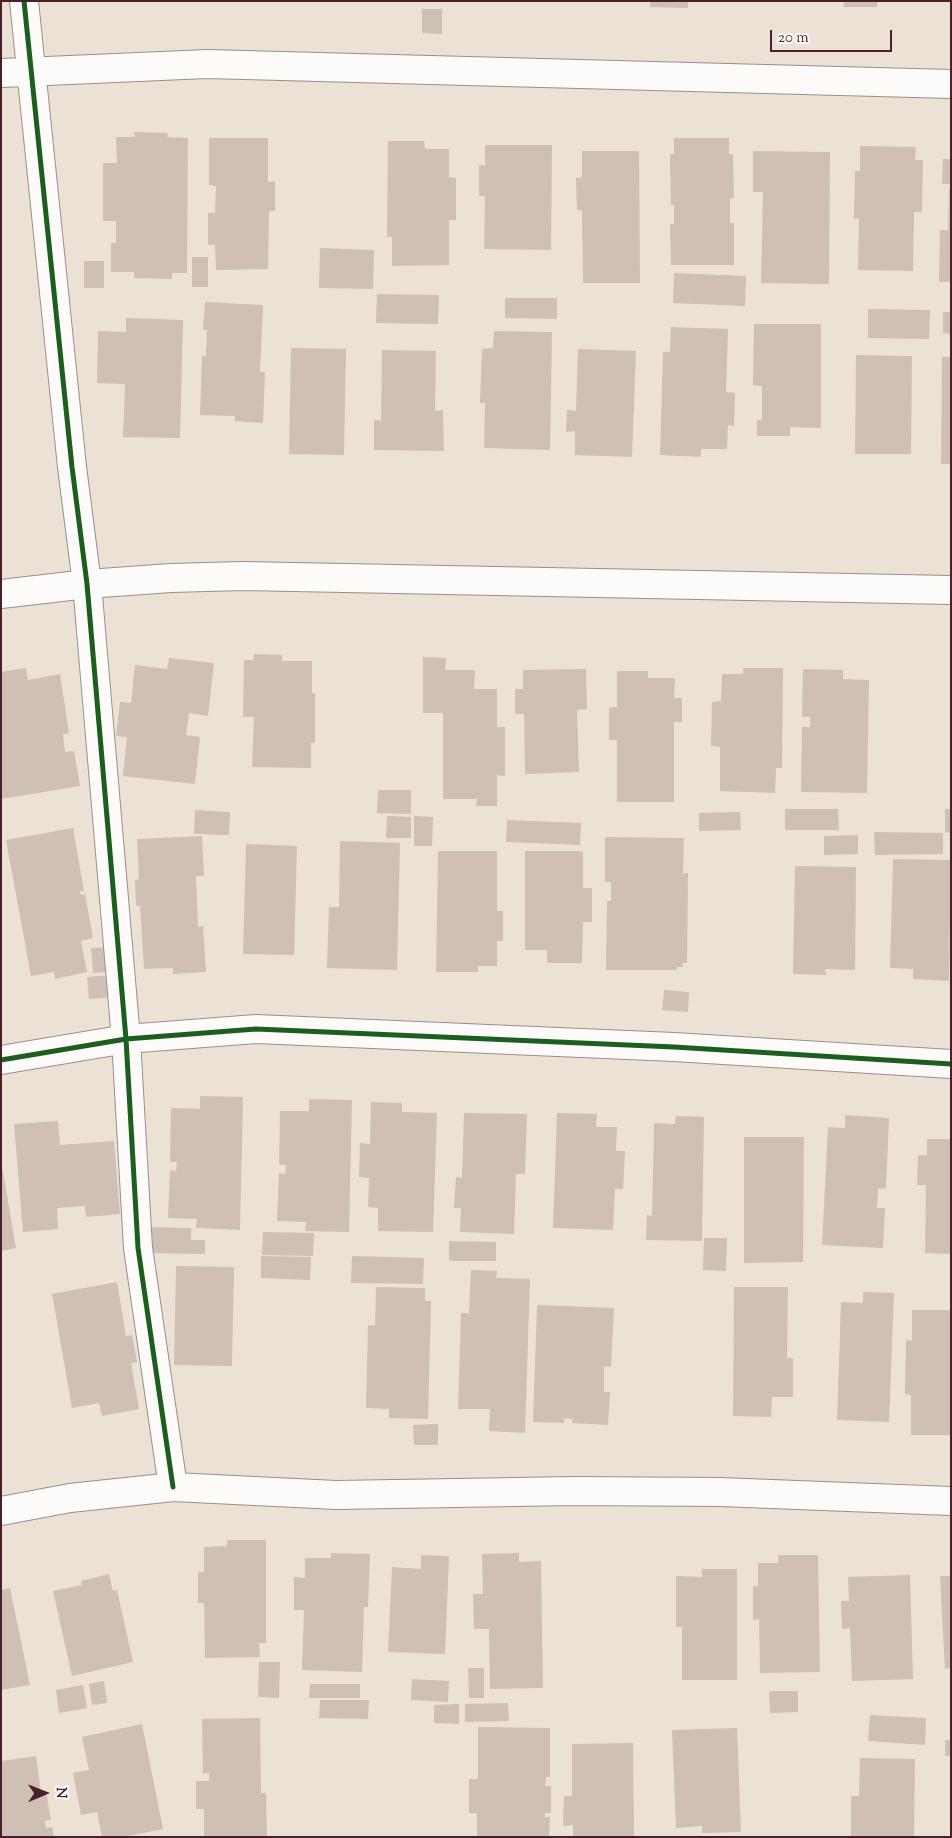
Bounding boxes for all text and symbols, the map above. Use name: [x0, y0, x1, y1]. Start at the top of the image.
scale bar: [772, 20, 894, 52]
text: 20 m: [778, 28, 809, 49]
north arrow: [20, 1768, 70, 1818]
text: N: [50, 1787, 70, 1799]

